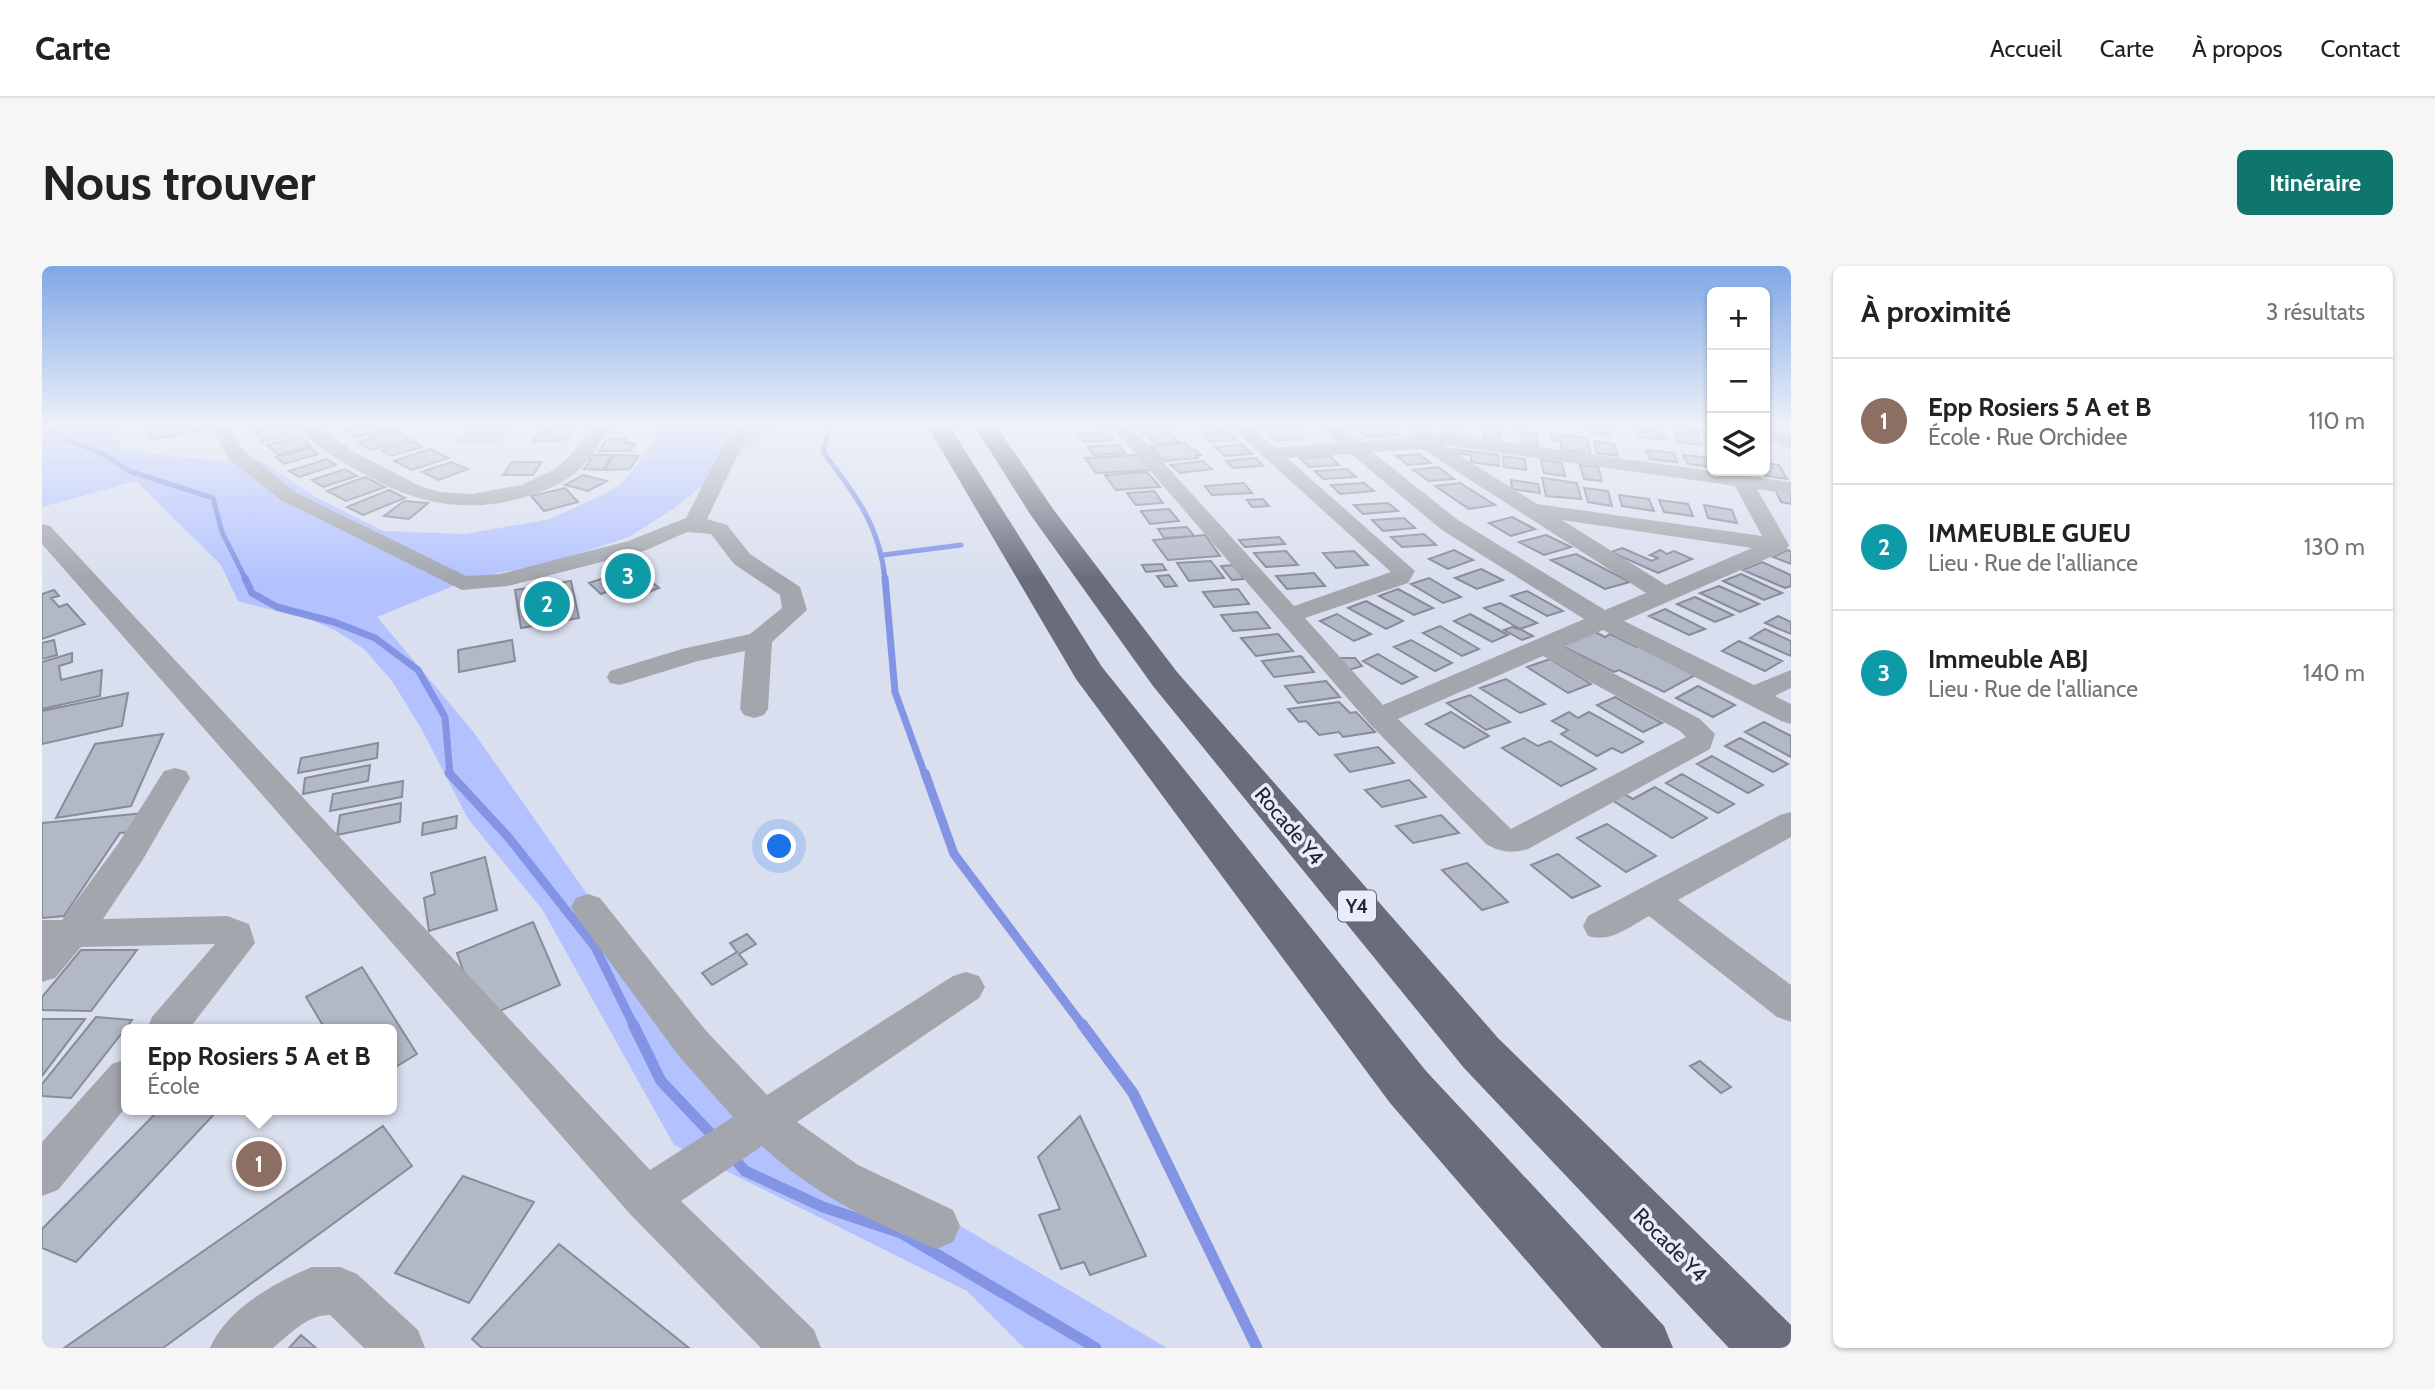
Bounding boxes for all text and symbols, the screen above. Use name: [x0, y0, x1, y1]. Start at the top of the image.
text: Carte: [35, 28, 111, 68]
text: Accueil: [1990, 34, 2062, 63]
text: Carte: [2100, 34, 2154, 63]
text: À propos: [2192, 34, 2283, 63]
text: Contact: [2321, 34, 2400, 63]
button: Itinéraire: [2237, 150, 2393, 215]
text: Nous trouver: [42, 153, 316, 212]
map controls: [1707, 287, 1770, 476]
button: +: [1707, 287, 1770, 350]
text: À proximité: [1861, 293, 2011, 330]
text: 3 résultats: [2266, 298, 2365, 326]
button: −: [1707, 350, 1770, 413]
text: Epp Rosiers 5 A et B: [1928, 391, 2151, 423]
text: 1: [1880, 407, 1888, 435]
text: 110 m: [2309, 407, 2365, 435]
button: layers: [1707, 413, 1770, 476]
text: École · Rue Orchidee: [1928, 423, 2127, 451]
text: IMMEUBLE GUEU: [1928, 517, 2131, 549]
text: 2: [1878, 533, 1890, 561]
text: 130 m: [2304, 533, 2365, 561]
text: Lieu · Rue de l'alliance: [1928, 549, 2138, 577]
pin: 3: [605, 550, 651, 602]
pin: 2: [524, 578, 570, 630]
text: Immeuble ABJ: [1928, 643, 2089, 675]
text: 3: [1878, 659, 1890, 687]
text: 140 m: [2303, 659, 2365, 687]
text: Lieu · Rue de l'alliance: [1928, 675, 2138, 703]
street label: Rocade Y4: [1250, 782, 1329, 870]
your location: [762, 829, 796, 863]
road number: Y4: [1338, 890, 1376, 922]
popup: [121, 1024, 397, 1115]
text: Epp Rosiers 5 A et B: [147, 1040, 371, 1072]
text: École: [147, 1072, 200, 1100]
pin: 1: [236, 1138, 282, 1190]
street label: Rocade Y4: [1628, 1203, 1712, 1287]

